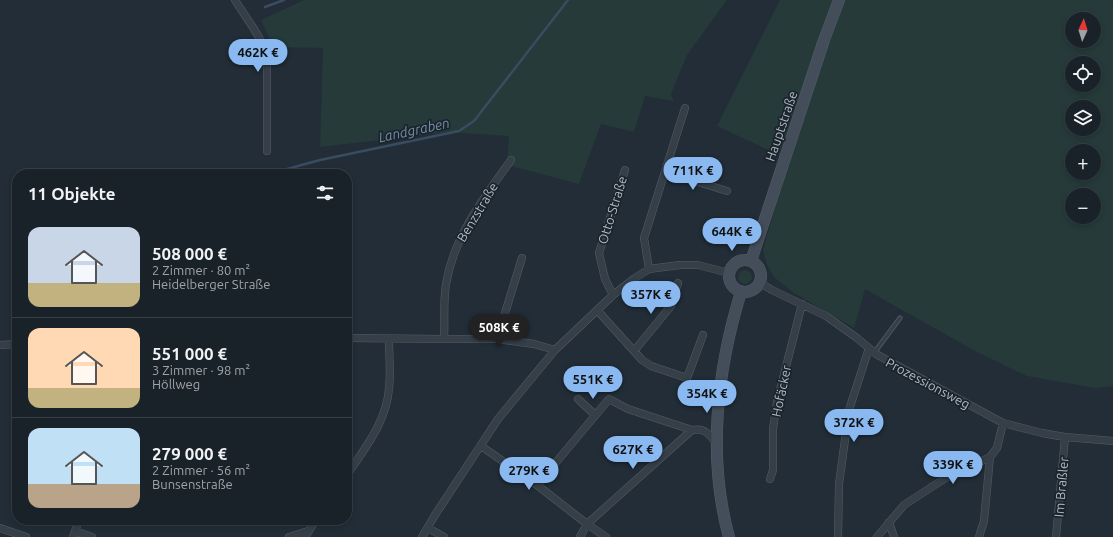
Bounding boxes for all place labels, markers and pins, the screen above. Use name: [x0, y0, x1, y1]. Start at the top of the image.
pin: 462K €: [225, 39, 291, 73]
pin: 711K €: [660, 157, 726, 191]
pin: 644K €: [699, 218, 765, 252]
pin: 357K €: [618, 281, 684, 315]
pin: 508K €: [466, 314, 532, 348]
pin: 551K €: [560, 366, 626, 400]
pin: 354K €: [674, 380, 740, 414]
pin: 372K €: [821, 409, 887, 443]
pin: 627K €: [600, 436, 666, 470]
pin: 339K €: [920, 451, 986, 485]
pin: 279K €: [496, 457, 562, 491]

